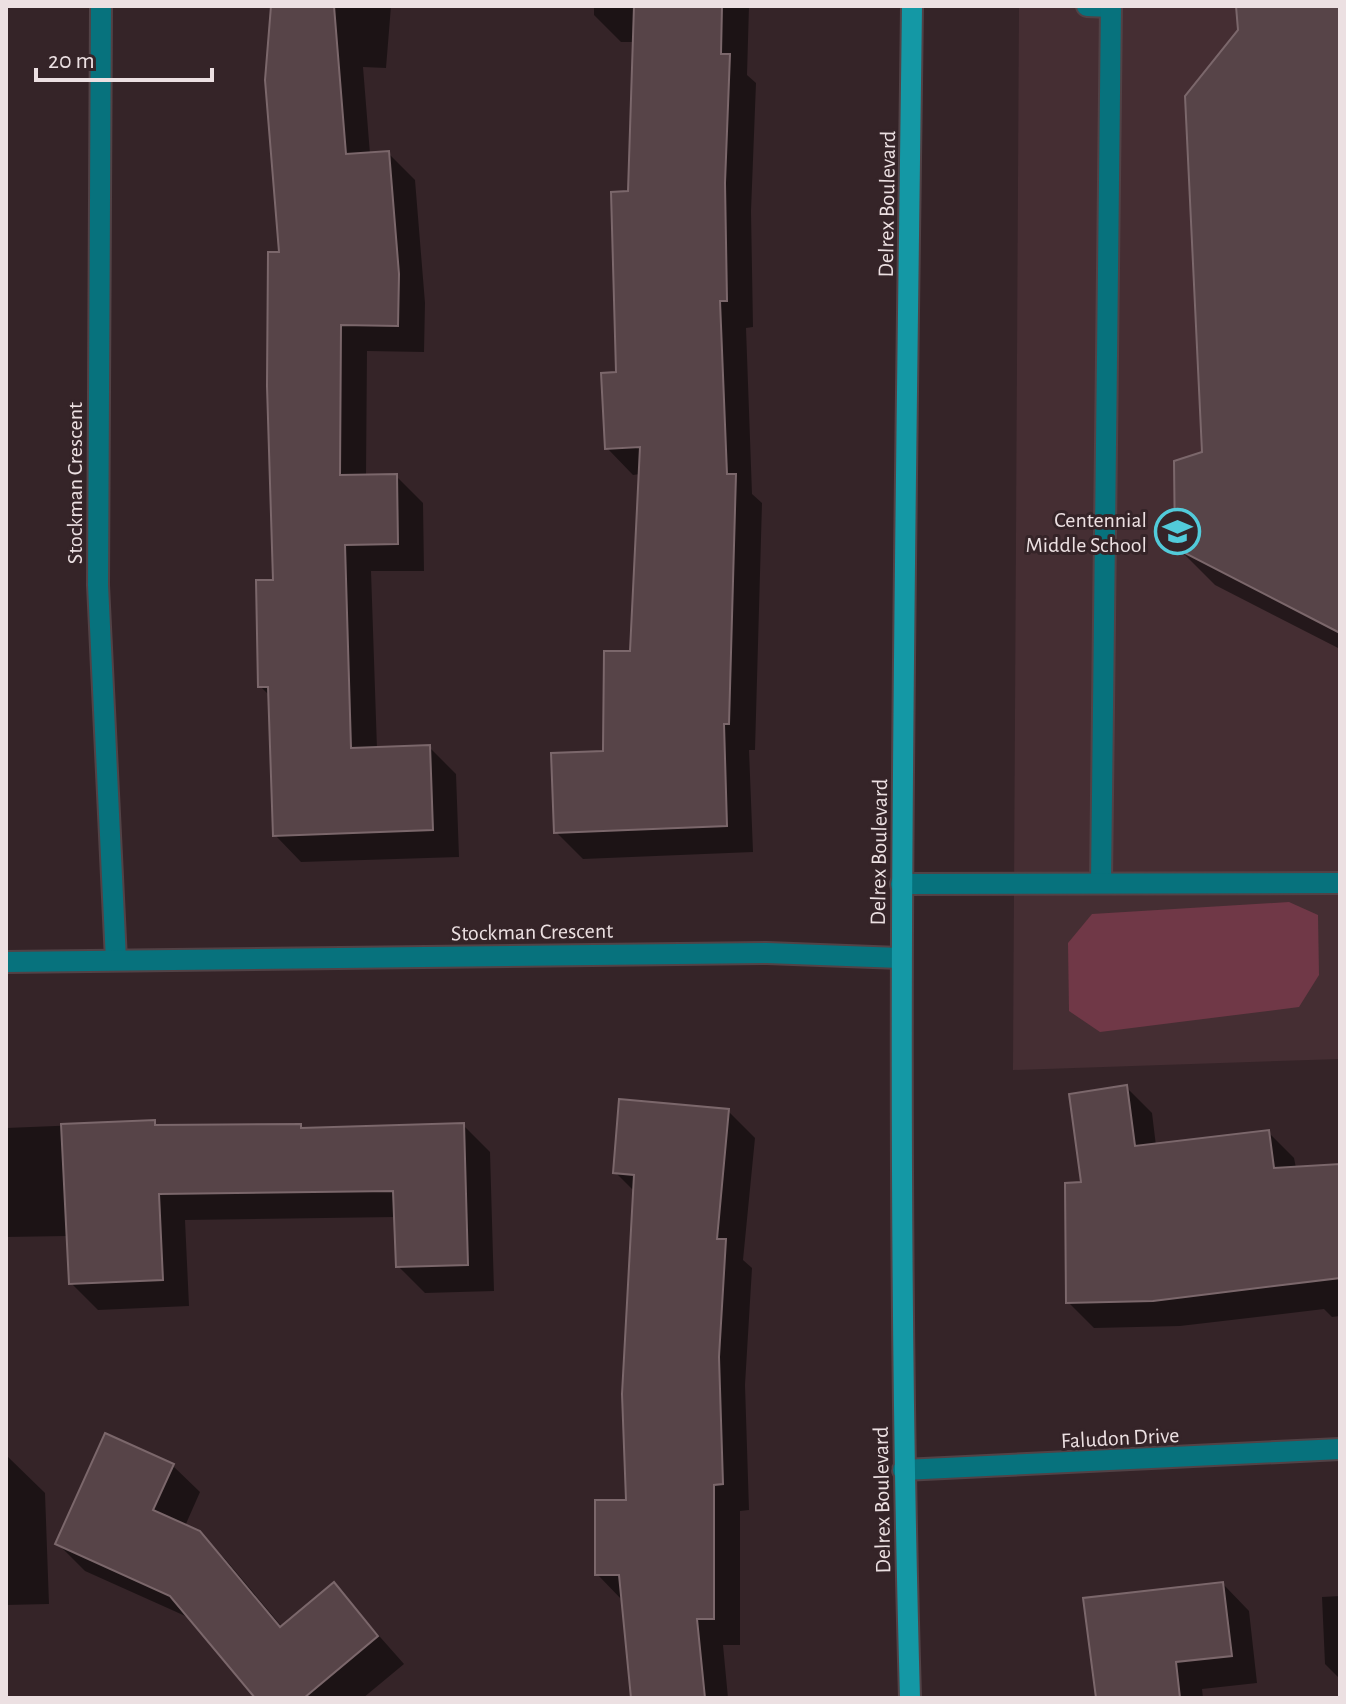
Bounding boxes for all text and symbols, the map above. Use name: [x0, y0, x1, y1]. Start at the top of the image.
scale bar: [36, 32, 212, 82]
text: 20 m: [48, 49, 95, 73]
street label: Delrex Boulevard: [875, 130, 899, 278]
street label: Stockman Crescent: [64, 402, 86, 564]
school or university icon: Centennial Middle School: [1154, 508, 1202, 556]
place label: Centennial Middle School: [1025, 509, 1147, 556]
street label: Delrex Boulevard: [867, 778, 891, 926]
street label: Stockman Crescent: [451, 920, 613, 944]
street label: Faludon Drive: [1060, 1424, 1180, 1452]
street label: Delrex Boulevard: [870, 1426, 894, 1574]

